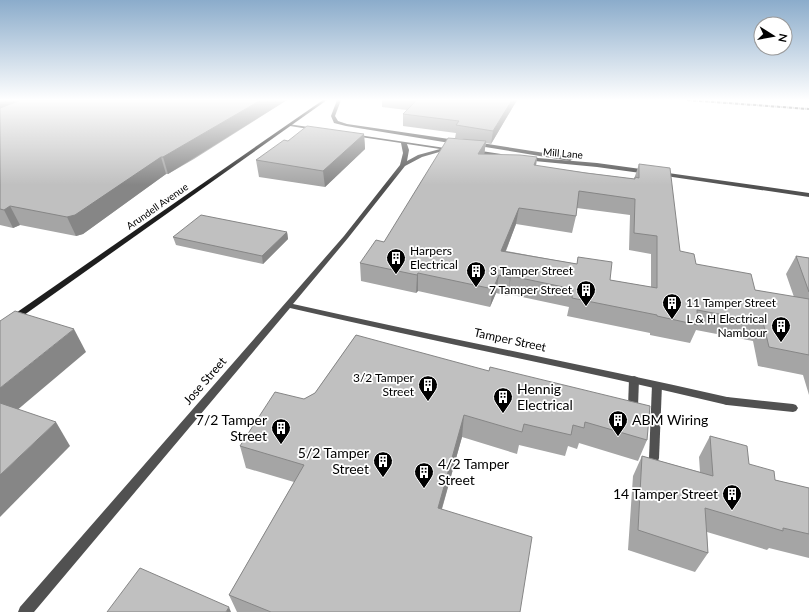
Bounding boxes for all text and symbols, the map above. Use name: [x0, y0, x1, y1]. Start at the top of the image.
north arrow: [753, 16, 793, 56]
text: N: [776, 33, 790, 43]
street label: Mill Lane: [543, 145, 583, 161]
street label: Arundell Avenue: [124, 180, 190, 232]
place label: Harpers Electrical: [410, 243, 458, 272]
building icon: Harpers Electrical: [385, 247, 407, 275]
building icon: 3 Tamper Street: [465, 260, 487, 288]
place label: 3 Tamper Street: [490, 263, 574, 278]
building icon: 7 Tamper Street: [575, 279, 597, 307]
place label: 7 Tamper Street: [489, 282, 573, 297]
building icon: 11 Tamper Street: [661, 292, 683, 320]
place label: 11 Tamper Street: [686, 295, 777, 310]
place label: L & H Electrical Nambour: [686, 311, 768, 340]
building icon: L & H Electrical Nambour: [770, 315, 792, 343]
street label: Tamper Street: [473, 325, 548, 355]
street label: Jose Street: [180, 353, 230, 407]
place label: 3/2 Tamper Street: [353, 370, 415, 399]
building icon: 3/2 Tamper Street: [417, 374, 439, 402]
place label: Hennig Electrical: [517, 380, 573, 413]
building icon: Hennig Electrical: [492, 386, 514, 414]
building icon: ABM Wiring: [607, 409, 629, 437]
place label: 7/2 Tamper Street: [196, 411, 267, 444]
place label: ABM Wiring: [632, 411, 708, 428]
building icon: 7/2 Tamper Street: [270, 417, 292, 445]
place label: 5/2 Tamper Street: [298, 444, 369, 477]
building icon: 5/2 Tamper Street: [372, 450, 394, 478]
place label: 4/2 Tamper Street: [438, 455, 509, 488]
building icon: 4/2 Tamper Street: [413, 461, 435, 489]
building icon: 14 Tamper Street: [721, 483, 743, 511]
place label: 14 Tamper Street: [613, 485, 718, 502]

